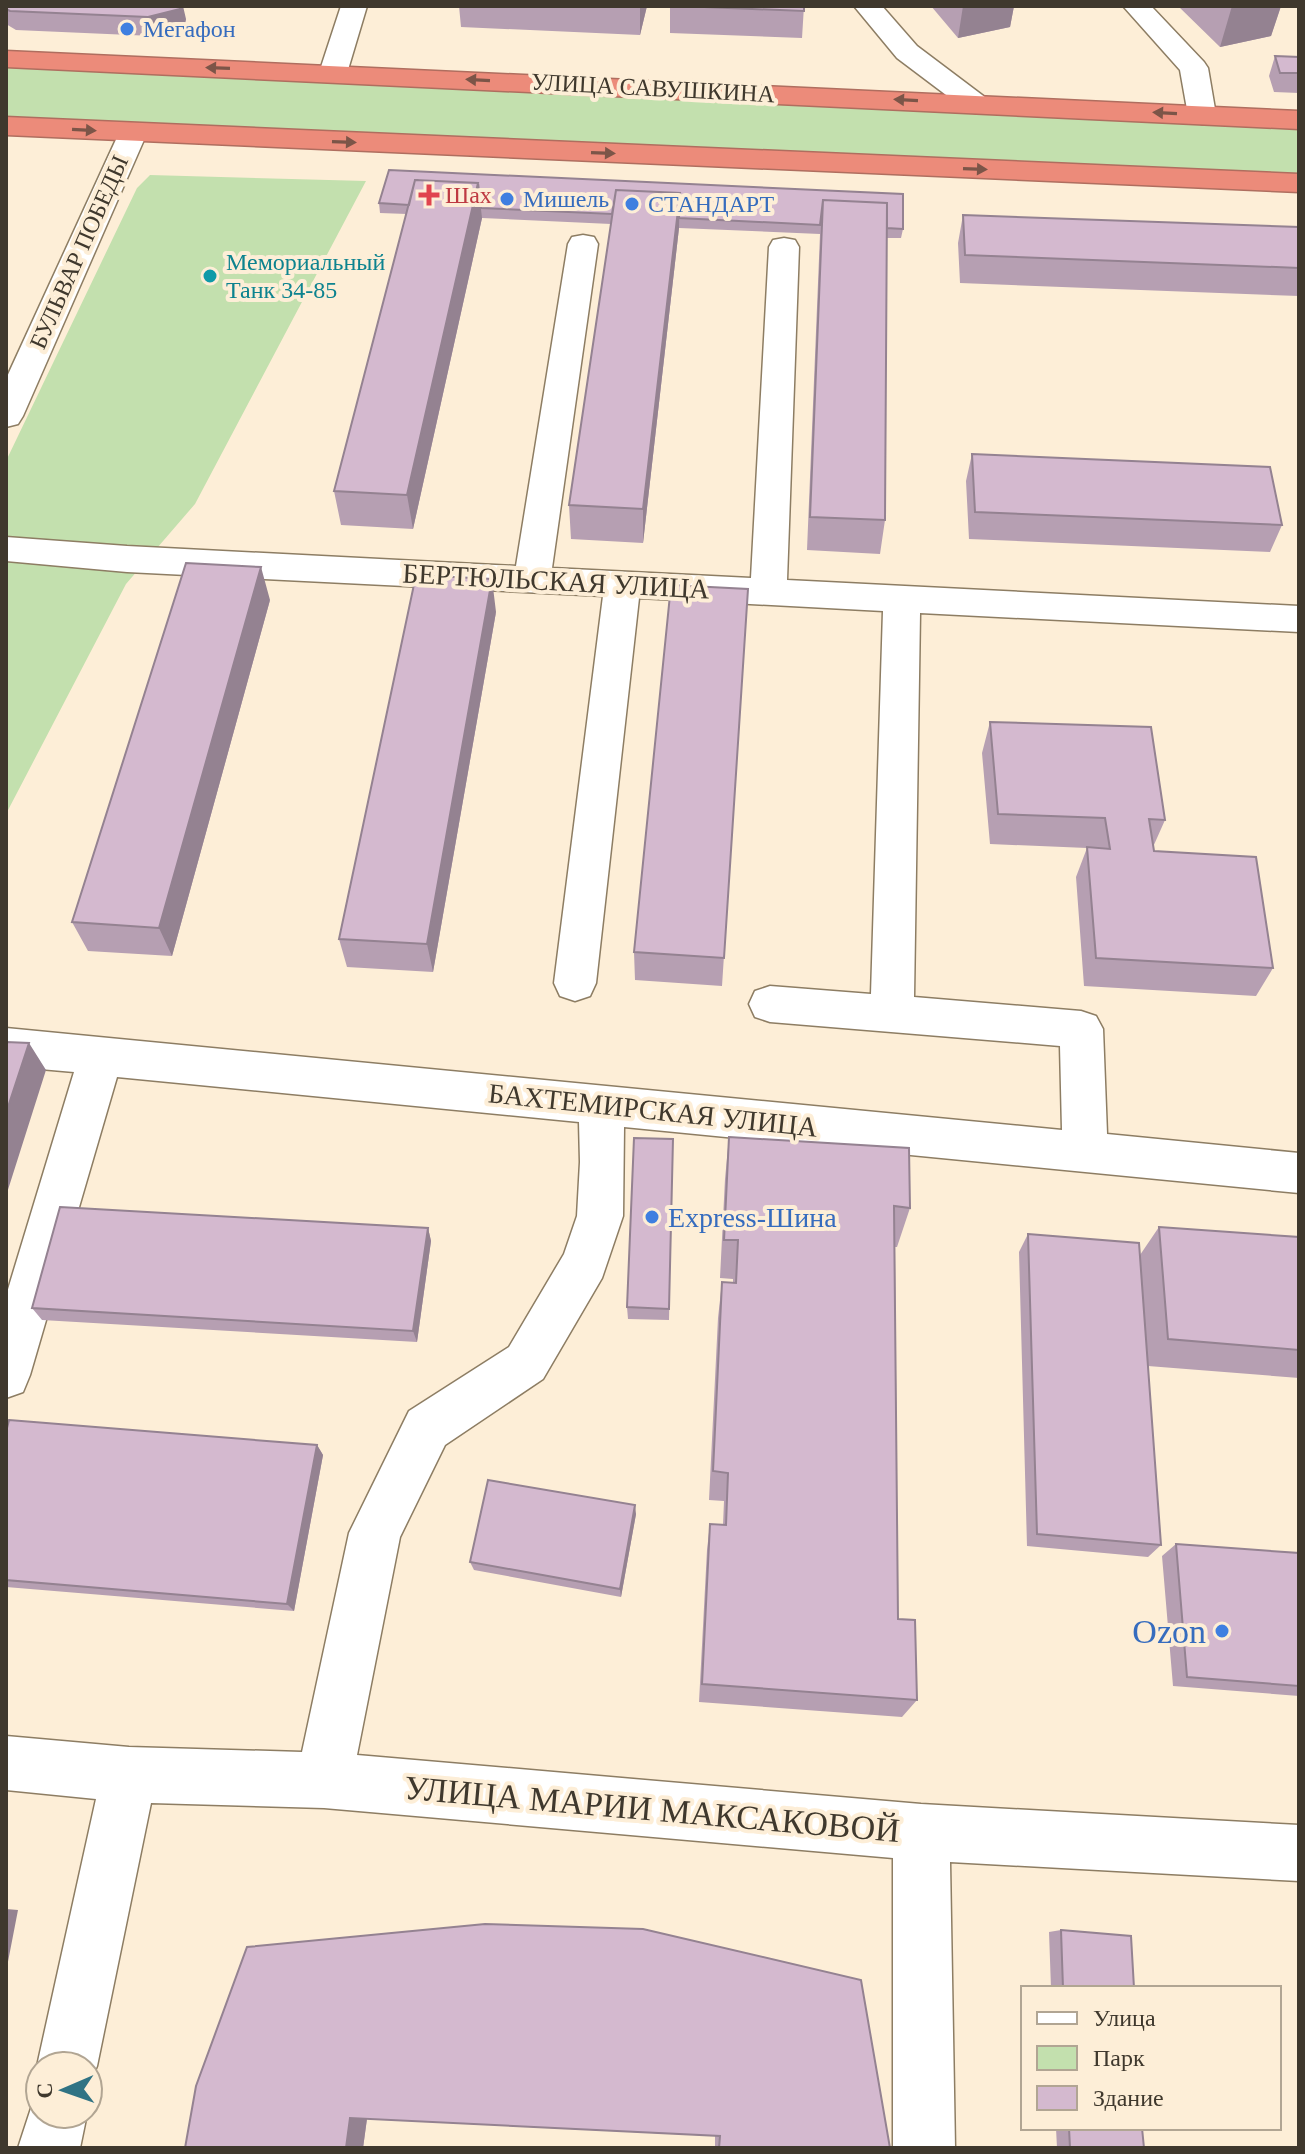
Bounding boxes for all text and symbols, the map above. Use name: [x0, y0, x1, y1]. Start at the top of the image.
place label: Мегафон: [143, 16, 236, 42]
marker: Мегафон: [118, 20, 136, 38]
one-way arrow: [205, 61, 230, 74]
street label: УЛИЦА САВУШКИНА: [530, 69, 776, 107]
one-way arrow: [465, 73, 490, 86]
one-way arrow: [892, 94, 918, 107]
one-way arrow: [1152, 106, 1177, 119]
one-way arrow: [72, 124, 97, 137]
one-way arrow: [332, 136, 357, 149]
one-way arrow: [591, 147, 616, 160]
street label: БУЛЬВАР ПОБЕДЫ: [25, 151, 133, 353]
one-way arrow: [963, 163, 988, 176]
place label: Шах: [445, 182, 492, 208]
marker: Шах: [420, 186, 438, 204]
place label: Мишель: [523, 186, 609, 212]
marker: Мишель: [498, 190, 516, 208]
place label: СТАНДАРТ: [648, 191, 774, 217]
marker: СТАНДАРТ: [623, 195, 641, 213]
place label: Мемориальный Танк 34-85: [226, 249, 385, 303]
marker: Мемориальный Танк 34-85: [201, 267, 219, 285]
street label: БЕРТЮЛЬСКАЯ УЛИЦА: [402, 557, 711, 605]
street label: БАХТЕМИРСКАЯ УЛИЦА: [487, 1077, 820, 1143]
place label: Express-Шина: [668, 1202, 837, 1233]
marker: Express-Шина: [643, 1208, 661, 1226]
place label: Ozon: [1132, 1613, 1206, 1650]
marker: Ozon: [1213, 1622, 1231, 1640]
street label: УЛИЦА МАРИИ МАКСАКОВОЙ: [403, 1769, 901, 1849]
legend: [1021, 1986, 1281, 2130]
text: Улица: [1093, 2005, 1156, 2031]
text: Парк: [1093, 2045, 1145, 2071]
north arrow: [24, 2050, 104, 2130]
text: С: [32, 2082, 57, 2099]
text: Здание: [1093, 2085, 1164, 2111]

